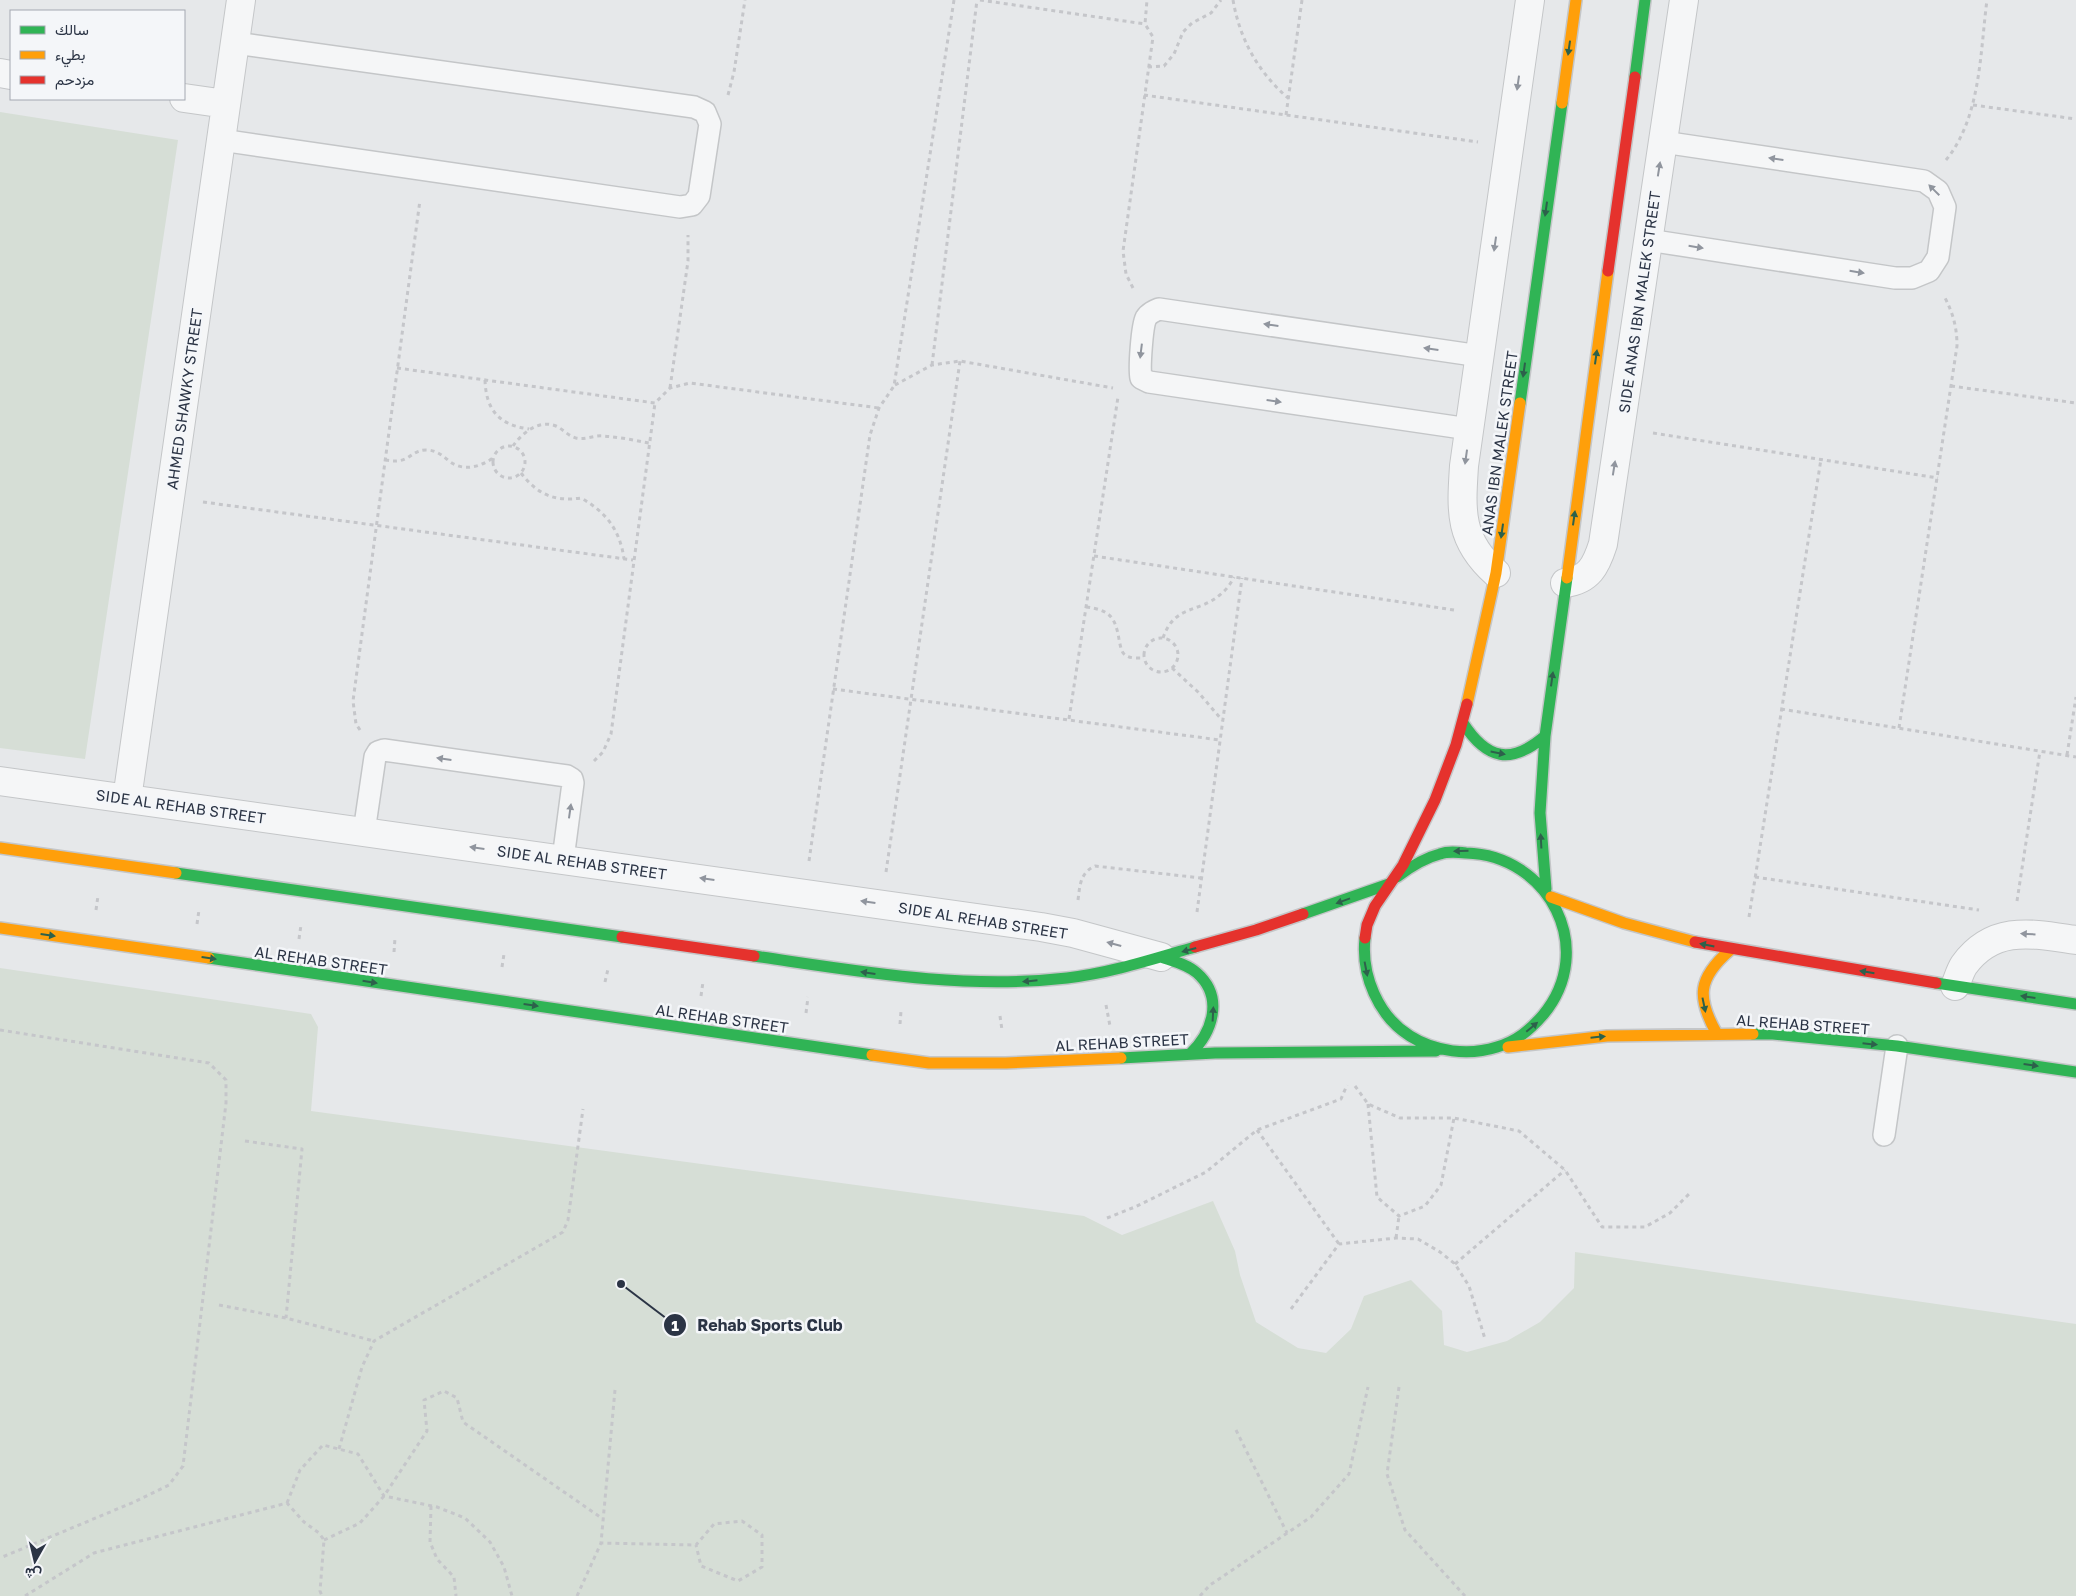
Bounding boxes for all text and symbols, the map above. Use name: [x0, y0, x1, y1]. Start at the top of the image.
legend: [10, 10, 185, 100]
text: سالك: [55, 20, 89, 38]
one-way arrow: [1565, 41, 1573, 57]
text: بطيء: [55, 45, 85, 68]
text: مزدحم: [55, 70, 94, 90]
one-way arrow: [1514, 75, 1522, 91]
one-way arrow: [1768, 154, 1784, 162]
one-way arrow: [1655, 161, 1663, 177]
one-way arrow: [1928, 184, 1940, 196]
street label: SIDE ANAS IBN MALEK STREET: [1615, 190, 1663, 414]
one-way arrow: [1542, 202, 1550, 218]
one-way arrow: [1491, 236, 1499, 252]
one-way arrow: [1688, 244, 1704, 252]
one-way arrow: [1849, 269, 1865, 277]
street label: AHMED SHAWKY STREET: [162, 307, 206, 491]
one-way arrow: [1262, 321, 1278, 329]
one-way arrow: [1137, 343, 1145, 359]
one-way arrow: [1423, 345, 1439, 353]
one-way arrow: [1593, 349, 1601, 365]
street label: ANAS IBN MALEK STREET: [1477, 350, 1521, 536]
one-way arrow: [1520, 363, 1528, 379]
one-way arrow: [1266, 397, 1282, 405]
one-way arrow: [1461, 449, 1469, 465]
one-way arrow: [1611, 460, 1619, 476]
one-way arrow: [1570, 510, 1578, 526]
one-way arrow: [1497, 523, 1505, 539]
one-way arrow: [1549, 671, 1557, 687]
one-way arrow: [1490, 749, 1505, 757]
one-way arrow: [436, 755, 452, 763]
street label: SIDE AL REHAB STREET: [95, 785, 267, 827]
one-way arrow: [566, 803, 574, 819]
one-way arrow: [1537, 833, 1545, 849]
street label: SIDE AL REHAB STREET: [496, 841, 668, 883]
one-way arrow: [468, 843, 484, 851]
one-way arrow: [1453, 848, 1469, 856]
one-way arrow: [699, 875, 715, 883]
one-way arrow: [859, 898, 875, 906]
street label: SIDE AL REHAB STREET: [897, 898, 1069, 942]
one-way arrow: [1336, 898, 1351, 905]
one-way arrow: [2019, 930, 2035, 938]
one-way arrow: [41, 931, 57, 939]
one-way arrow: [1107, 940, 1122, 948]
one-way arrow: [1699, 941, 1714, 949]
street label: AL REHAB STREET: [254, 942, 388, 978]
one-way arrow: [1181, 946, 1196, 954]
one-way arrow: [201, 955, 217, 963]
one-way arrow: [1362, 961, 1370, 976]
one-way arrow: [859, 968, 875, 976]
one-way arrow: [1859, 968, 1875, 976]
one-way arrow: [1021, 977, 1037, 985]
one-way arrow: [362, 978, 378, 986]
one-way arrow: [2019, 992, 2035, 1000]
one-way arrow: [1700, 998, 1708, 1013]
street label: AL REHAB STREET: [655, 1000, 789, 1036]
one-way arrow: [523, 1001, 539, 1009]
one-way arrow: [1209, 1005, 1217, 1021]
street label: AL REHAB STREET: [1736, 1010, 1870, 1038]
one-way arrow: [1525, 1022, 1538, 1033]
street label: AL REHAB STREET: [1055, 1030, 1189, 1054]
one-way arrow: [1590, 1033, 1606, 1041]
one-way arrow: [1863, 1040, 1879, 1048]
one-way arrow: [2024, 1062, 2040, 1070]
callout: Rehab Sports Club: [662, 1310, 852, 1341]
text: Rehab Sports Club: [697, 1315, 843, 1335]
text: 1: [671, 1316, 679, 1334]
north arrow: [10, 1536, 60, 1586]
text: ش: [23, 1564, 43, 1584]

